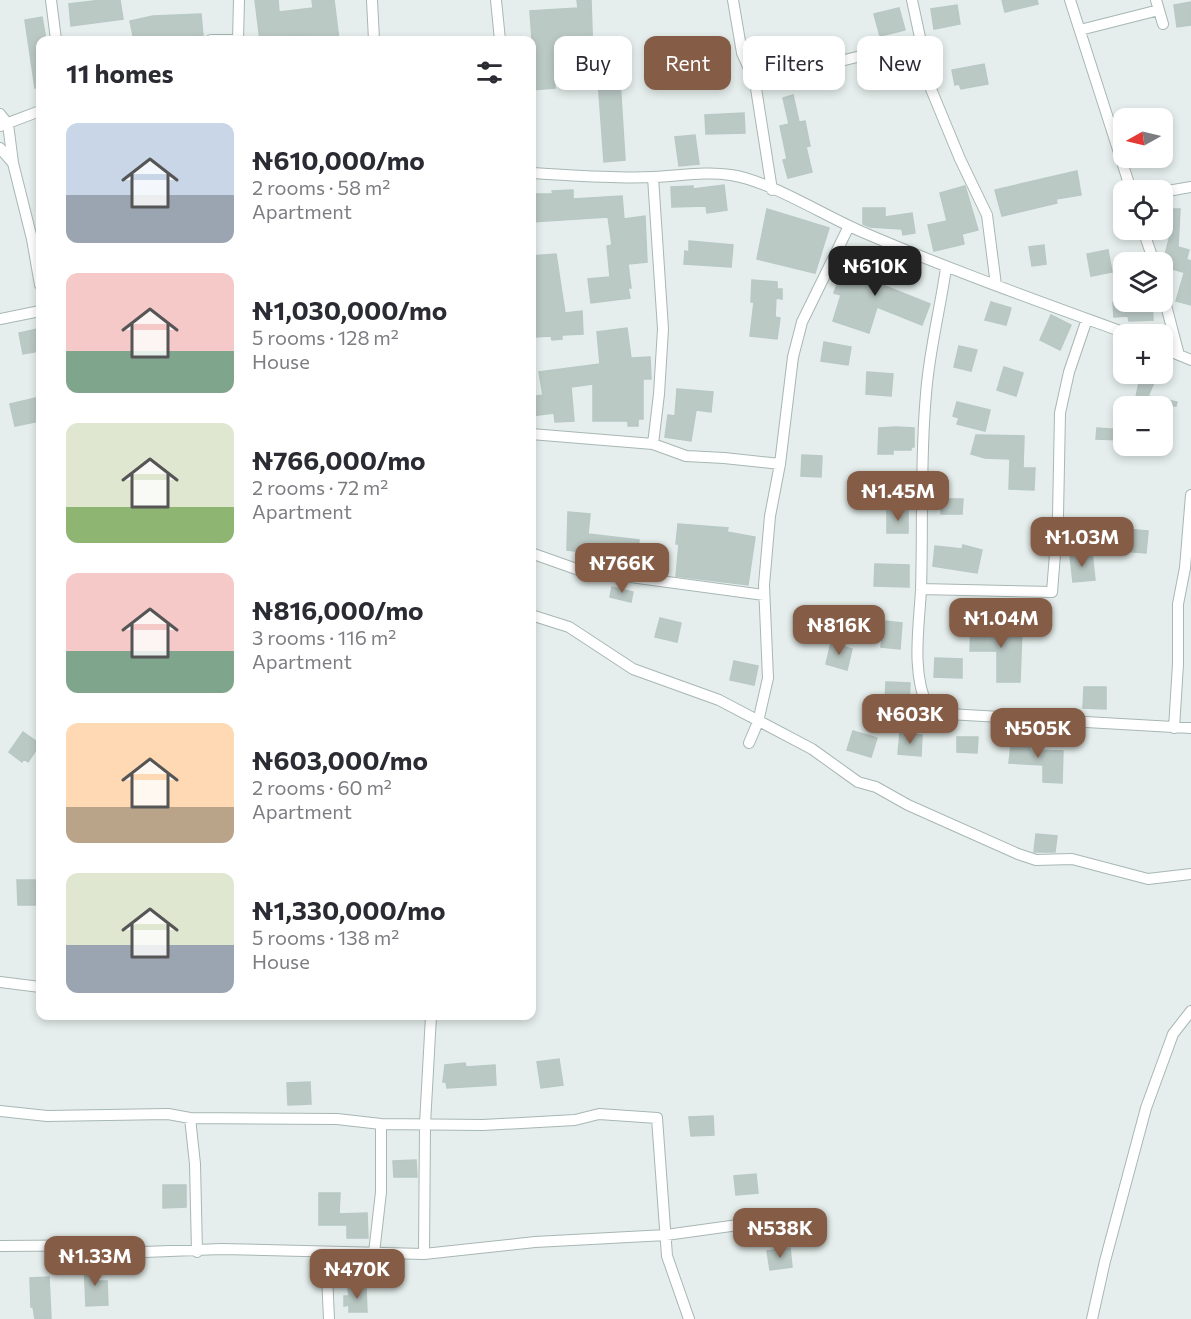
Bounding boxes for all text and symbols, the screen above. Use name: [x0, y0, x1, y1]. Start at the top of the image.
chip: Buy: [554, 36, 632, 90]
chip: Rent: [644, 36, 731, 90]
chip: Filters: [743, 36, 845, 90]
chip: New: [857, 36, 943, 90]
icon: filters: [473, 56, 506, 89]
text: 11 homes: [66, 57, 174, 88]
north arrow: [1113, 108, 1173, 168]
map controls: [1113, 108, 1173, 456]
text: ₦610,000/mo: [252, 144, 425, 175]
icon: home: [114, 147, 186, 219]
text: 2 rooms · 58 m²: [252, 175, 390, 199]
button: locate: [1113, 180, 1173, 240]
text: Apartment: [252, 199, 352, 223]
pin: ₦610K: [833, 246, 917, 297]
button: layers: [1113, 252, 1173, 312]
text: ₦610K: [842, 253, 908, 277]
text: ₦1,030,000/mo: [252, 294, 447, 325]
icon: home: [114, 297, 186, 369]
button: +: [1113, 324, 1173, 384]
text: 5 rooms · 128 m²: [252, 325, 399, 349]
text: House: [252, 349, 310, 373]
button: −: [1113, 396, 1173, 456]
text: ₦766,000/mo: [252, 444, 426, 475]
icon: home: [114, 447, 186, 519]
pin: ₦1.45M: [849, 471, 947, 522]
text: 2 rooms · 72 m²: [252, 475, 388, 499]
text: ₦1.45M: [861, 478, 935, 502]
text: Apartment: [252, 499, 352, 523]
pin: ₦1.03M: [1033, 517, 1131, 568]
text: ₦1.03M: [1045, 524, 1119, 548]
pin: ₦766K: [580, 543, 664, 594]
text: ₦766K: [589, 550, 655, 574]
text: ₦816,000/mo: [252, 594, 424, 625]
icon: home: [114, 597, 186, 669]
pin: ₦1.04M: [952, 598, 1050, 649]
pin: ₦816K: [797, 605, 881, 656]
text: ₦1.04M: [963, 605, 1039, 629]
text: ₦816K: [807, 612, 871, 636]
text: 3 rooms · 116 m²: [252, 625, 396, 649]
text: Apartment: [252, 649, 352, 673]
pin: ₦603K: [868, 694, 952, 745]
text: ₦603K: [876, 701, 944, 725]
pin: ₦505K: [996, 708, 1080, 759]
text: ₦505K: [1005, 715, 1071, 739]
text: ₦603,000/mo: [252, 744, 428, 775]
icon: home: [114, 747, 186, 819]
text: 2 rooms · 60 m²: [252, 775, 392, 799]
text: Apartment: [252, 799, 352, 823]
text: ₦1,330,000/mo: [252, 894, 445, 925]
icon: home: [114, 897, 186, 969]
text: 5 rooms · 138 m²: [252, 925, 399, 949]
text: House: [252, 949, 310, 973]
pin: ₦538K: [738, 1208, 822, 1259]
text: ₦538K: [747, 1215, 813, 1239]
pin: ₦1.33M: [46, 1236, 144, 1287]
text: ₦1.33M: [58, 1243, 132, 1267]
pin: ₦470K: [315, 1249, 399, 1300]
text: ₦470K: [324, 1256, 390, 1280]

